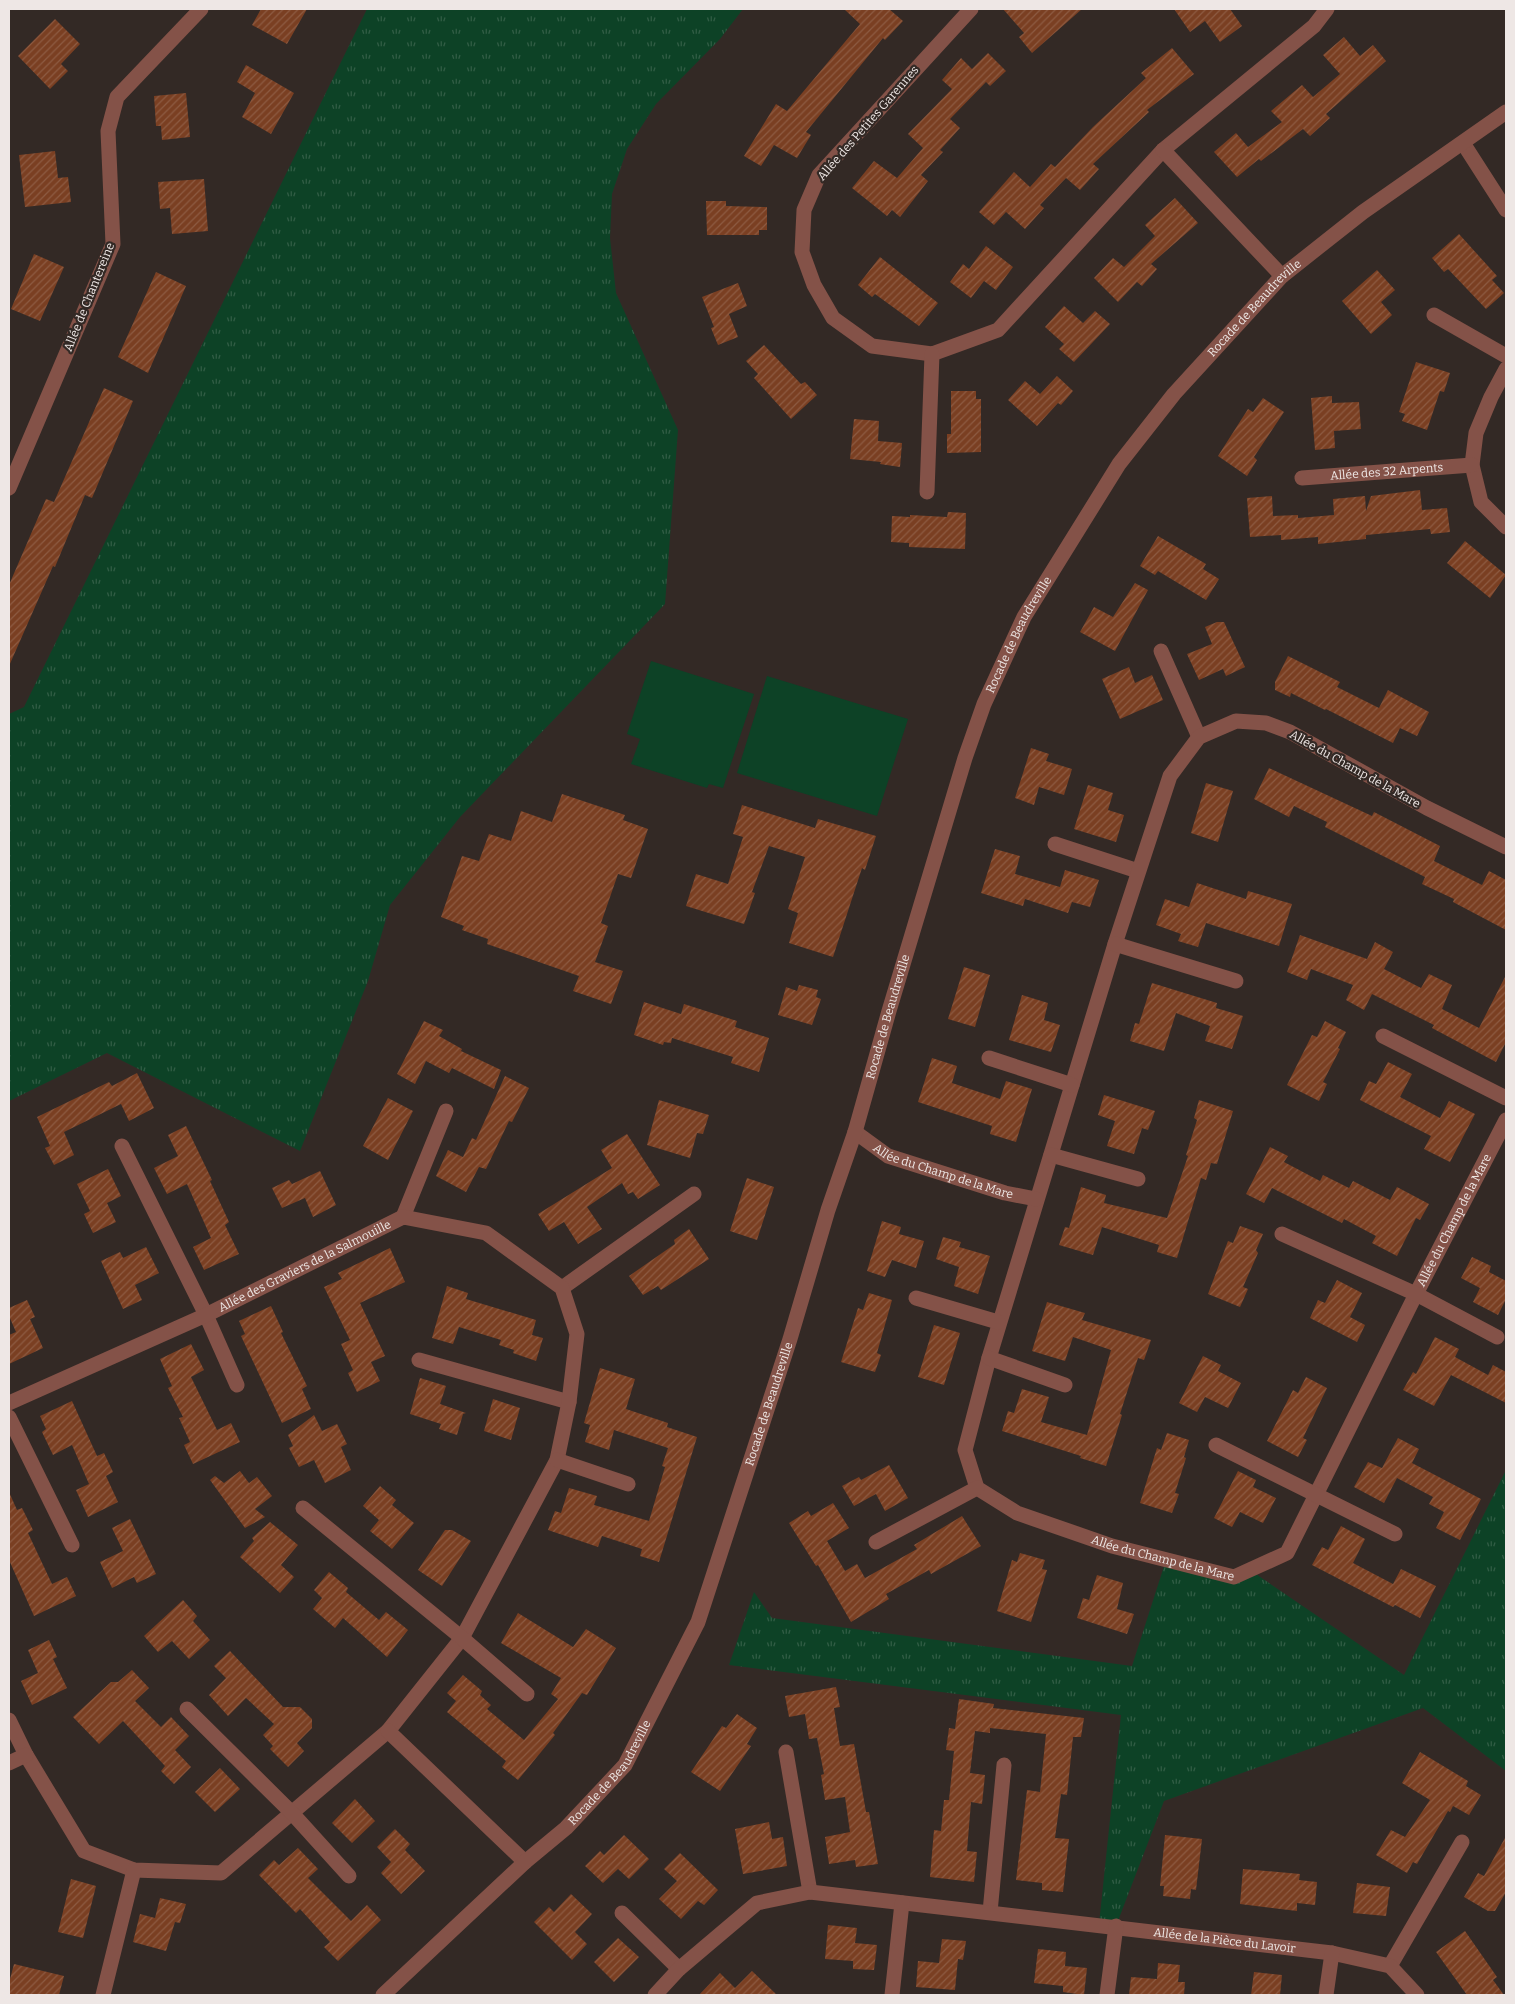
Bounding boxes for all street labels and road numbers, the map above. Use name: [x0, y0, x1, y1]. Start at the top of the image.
street label: Allée des Petites Garennes: [814, 63, 922, 183]
street label: Allée de Chantereine: [61, 241, 117, 353]
street label: Rocade de Beaudreville: [1205, 257, 1304, 360]
street label: Allée des 32 Arpents: [1330, 460, 1444, 483]
street label: Rocade de Beaudreville: [983, 574, 1054, 695]
street label: Allée du Champ de la Mare: [1287, 727, 1423, 811]
street label: Rocade de Beaudreville: [863, 953, 913, 1081]
street label: Allée du Champ de la Mare: [871, 1141, 1014, 1201]
street label: Allée du Champ de la Mare: [1414, 1152, 1494, 1289]
street label: Allée des Graviers de la Salmouille: [216, 1217, 393, 1315]
street label: Rocade de Beaudreville: [742, 1340, 796, 1468]
street label: Allée du Champ de la Mare: [1090, 1532, 1236, 1584]
street label: Rocade de Beaudreville: [565, 1718, 654, 1828]
street label: Allée de la Pièce du Lavoir: [1153, 1925, 1297, 1956]

